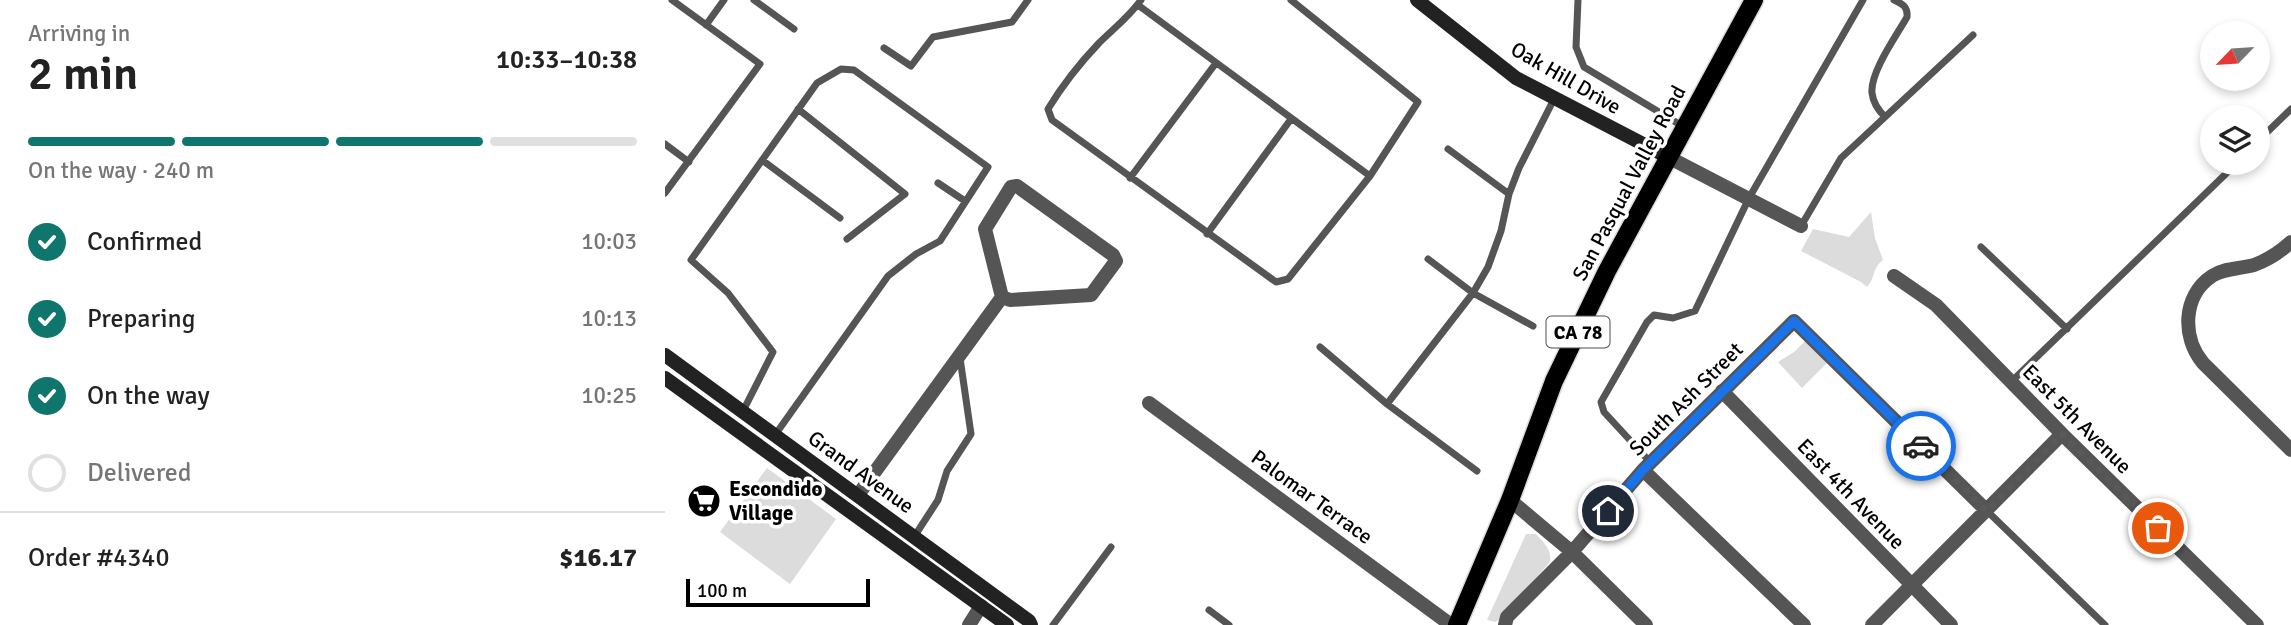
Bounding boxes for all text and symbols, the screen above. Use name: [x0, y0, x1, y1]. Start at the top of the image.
text: Arriving in: [28, 19, 130, 48]
north arrow: [2200, 21, 2270, 91]
map controls: [2200, 21, 2270, 175]
street label: Oak Hill Drive: [1506, 36, 1626, 120]
text: 10:33–10:38: [496, 44, 637, 76]
text: 2 min: [28, 46, 138, 102]
street label: San Pasqual Valley Road: [1567, 81, 1691, 285]
button: layers: [2200, 105, 2270, 175]
text: On the way · 240 m: [28, 156, 214, 185]
icon: check: [28, 223, 66, 261]
text: Confirmed: [87, 226, 202, 258]
text: 10:03: [581, 227, 637, 256]
icon: check: [28, 300, 66, 338]
text: Preparing: [87, 303, 195, 335]
text: 10:13: [581, 304, 637, 333]
road number: CA 78: [1546, 316, 1609, 348]
street label: South Ash Street: [1624, 337, 1748, 461]
street label: East 5th Avenue: [2017, 359, 2137, 479]
icon: check: [28, 377, 66, 415]
text: On the way: [87, 380, 210, 412]
text: 10:25: [581, 381, 637, 410]
courier: [1886, 411, 1956, 481]
street label: Grand Avenue: [803, 425, 919, 519]
icon: car: [1902, 427, 1940, 465]
street label: East 4th Avenue: [1792, 433, 1910, 555]
street label: Palomar Terrace: [1246, 444, 1378, 550]
text: Delivered: [87, 457, 192, 489]
place label: Escondido Village: [729, 476, 822, 526]
pin: [1578, 481, 1638, 541]
supermarket icon: Escondido Village: [685, 482, 723, 520]
icon: home: [1589, 492, 1627, 530]
pin: [2128, 498, 2188, 558]
icon: bag: [2139, 509, 2177, 547]
text: Order #4340: [28, 542, 169, 574]
text: $16.17: [559, 542, 637, 574]
scale bar: [686, 576, 870, 608]
text: 100 m: [697, 579, 747, 603]

